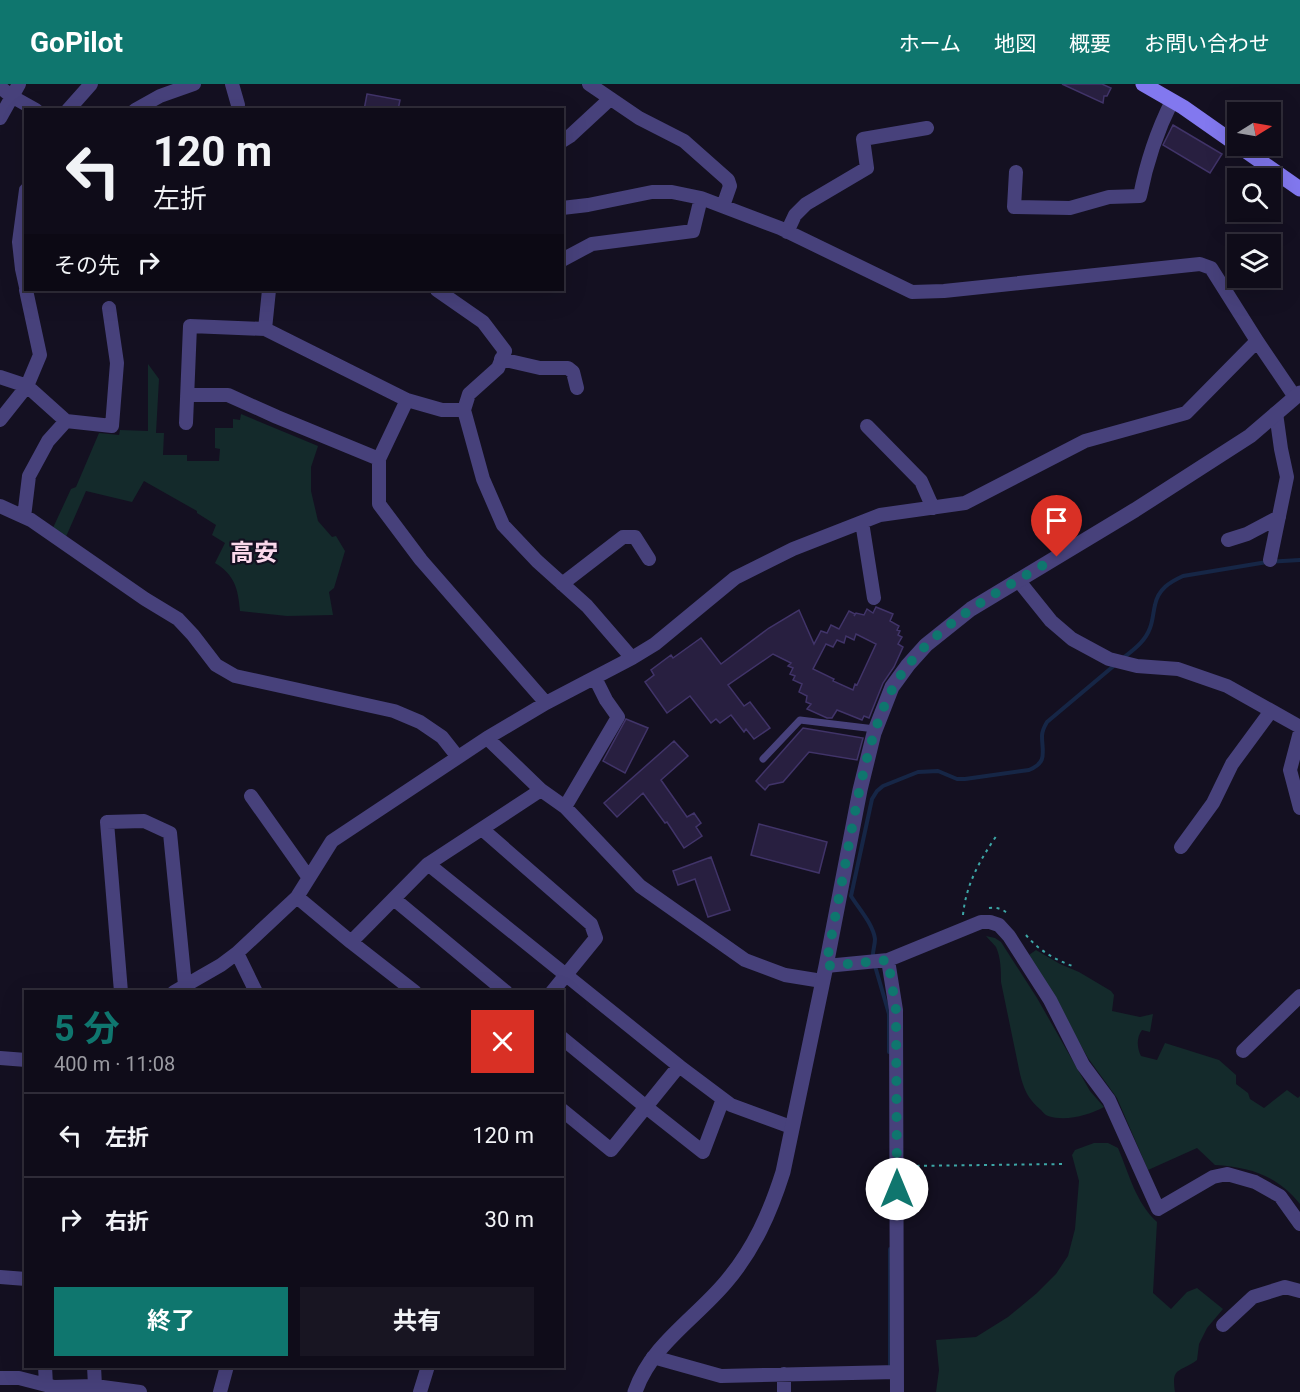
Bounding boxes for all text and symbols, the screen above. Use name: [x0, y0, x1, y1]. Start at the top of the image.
text: GoPilot: [30, 26, 123, 59]
text: ホーム: [899, 32, 961, 56]
text: 地図: [994, 32, 1036, 56]
text: 概要: [1069, 32, 1111, 56]
text: お問い合わせ: [1144, 32, 1270, 56]
north arrow: [1227, 102, 1281, 156]
map controls: [1227, 102, 1281, 288]
text: 120 m: [153, 127, 272, 176]
icon: left: [54, 132, 132, 210]
button: search: [1227, 168, 1281, 222]
text: 左折: [153, 183, 207, 215]
button: layers: [1227, 234, 1281, 288]
icon: right: [132, 246, 165, 279]
text: その先: [54, 253, 120, 278]
pin: [1031, 495, 1082, 557]
icon: arrive: [1040, 504, 1073, 537]
district label: 高安: [230, 539, 278, 567]
text: 5 分: [54, 1008, 120, 1050]
button: close: [471, 1010, 534, 1073]
text: 400 m · 11:08: [54, 1052, 175, 1076]
icon: left: [54, 1119, 87, 1152]
text: 120 m: [472, 1123, 534, 1148]
text: 左折: [105, 1125, 149, 1150]
position arrow: [865, 1157, 929, 1221]
icon: right: [54, 1203, 87, 1236]
text: 30 m: [485, 1207, 534, 1232]
text: 右折: [105, 1209, 149, 1234]
button: 終了: [54, 1287, 288, 1356]
button: 共有: [300, 1287, 534, 1356]

